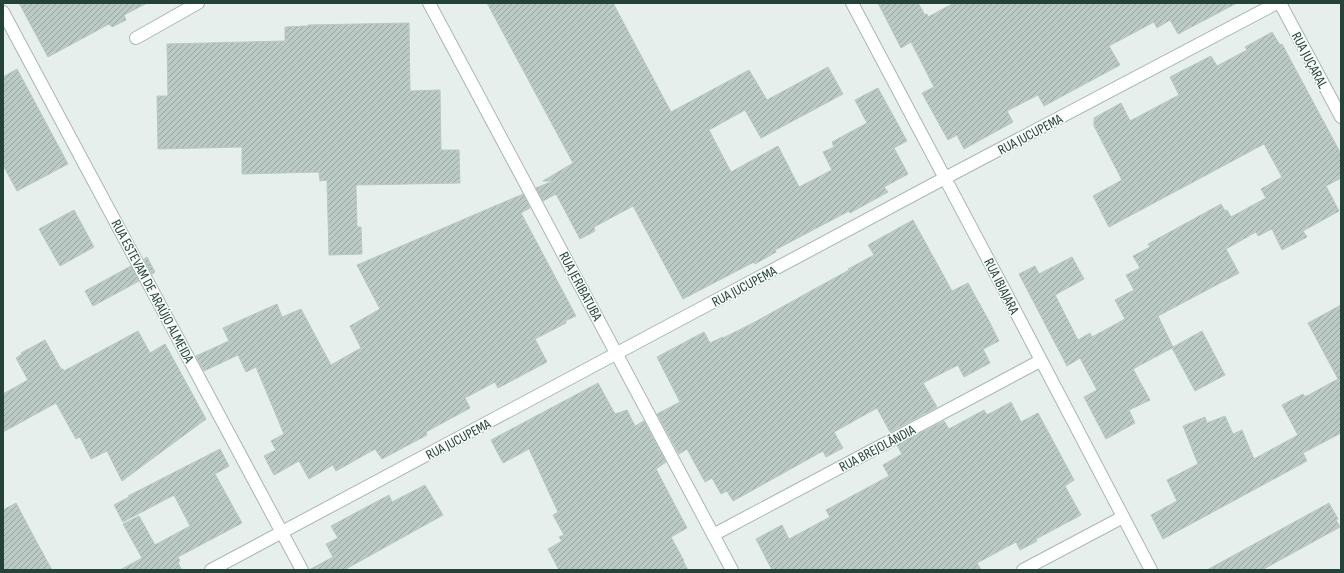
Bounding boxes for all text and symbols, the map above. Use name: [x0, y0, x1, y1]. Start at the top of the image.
street label: RUA JUÇARAL: [1288, 29, 1332, 91]
street label: RUA JUCUPEMA: [995, 110, 1066, 159]
street label: RUA ESTEVAM DE ARAÚJO ALMEIDA: [108, 217, 198, 367]
street label: RUA JERIBATUBA: [555, 249, 606, 325]
street label: RUA IBIAJARA: [980, 255, 1023, 318]
street label: RUA JUCUPEMA: [709, 262, 780, 311]
street label: RUA JUCUPEMA: [423, 415, 494, 464]
street label: RUA BREJOLÂNDIA: [836, 421, 919, 476]

